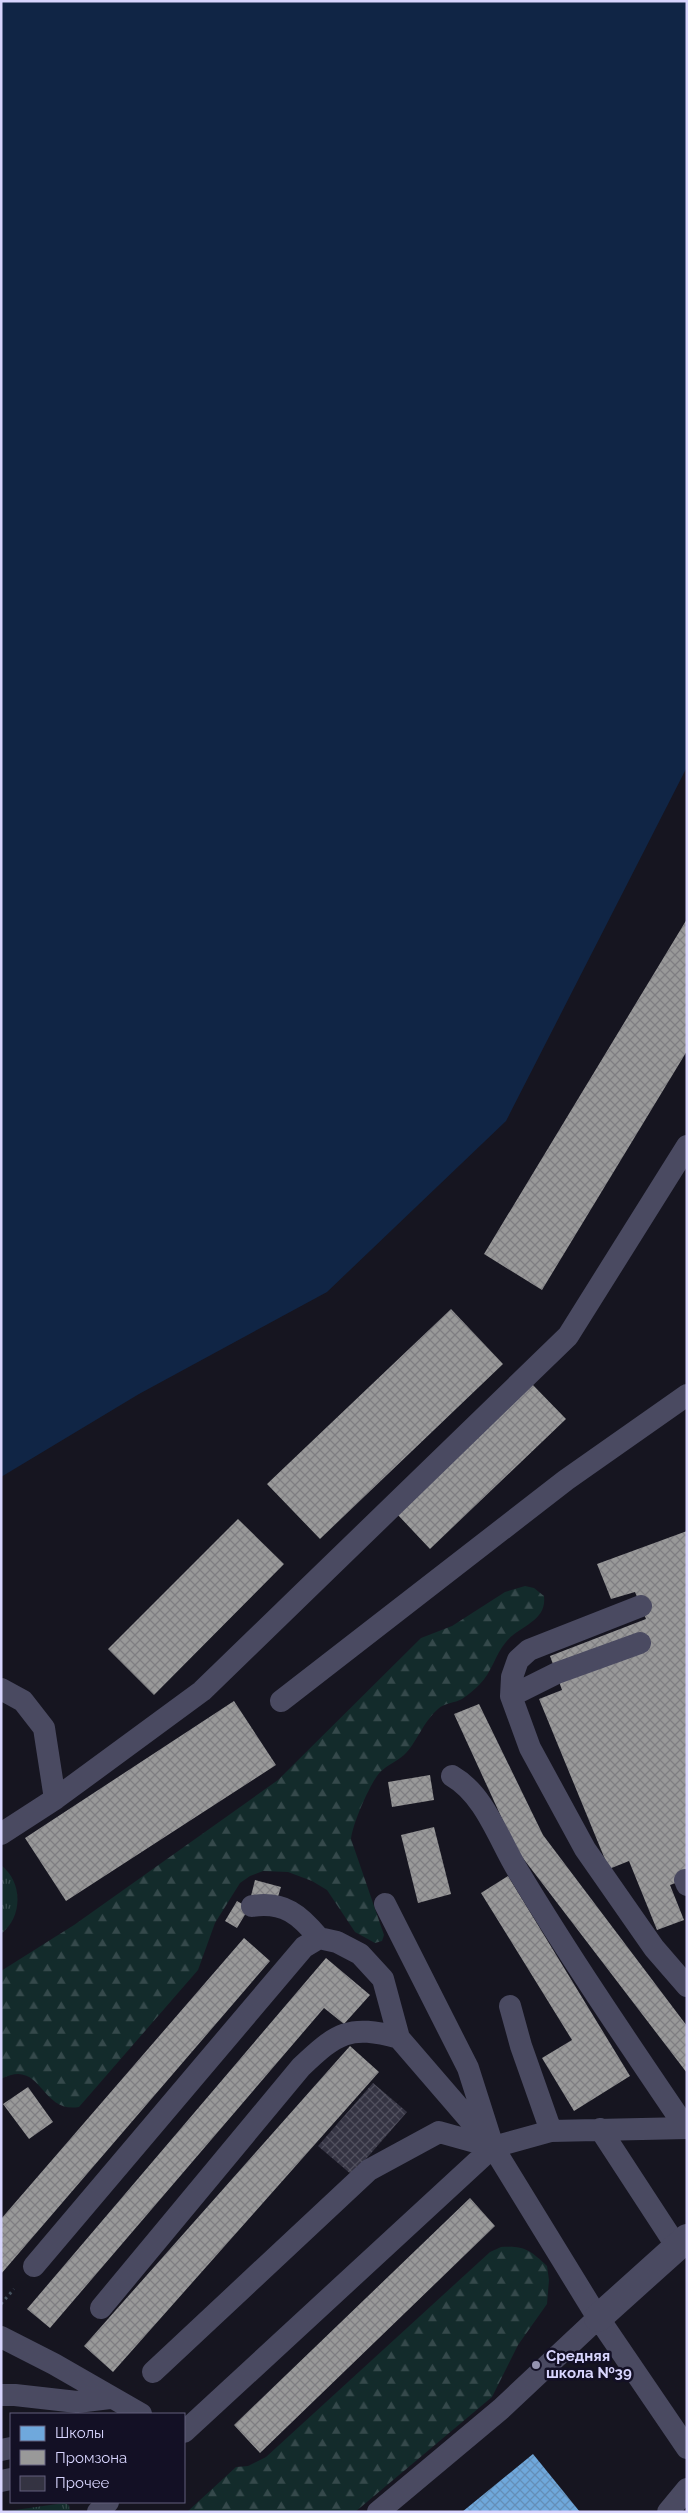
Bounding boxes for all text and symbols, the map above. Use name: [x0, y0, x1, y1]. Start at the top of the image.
place label: Средняя школа №39: [546, 2347, 632, 2382]
marker: Средняя школа №39: [530, 2359, 542, 2371]
legend: [10, 2413, 185, 2503]
text: Школы: [55, 2424, 104, 2442]
text: Промзона: [55, 2449, 127, 2467]
text: Прочее: [55, 2474, 109, 2492]

